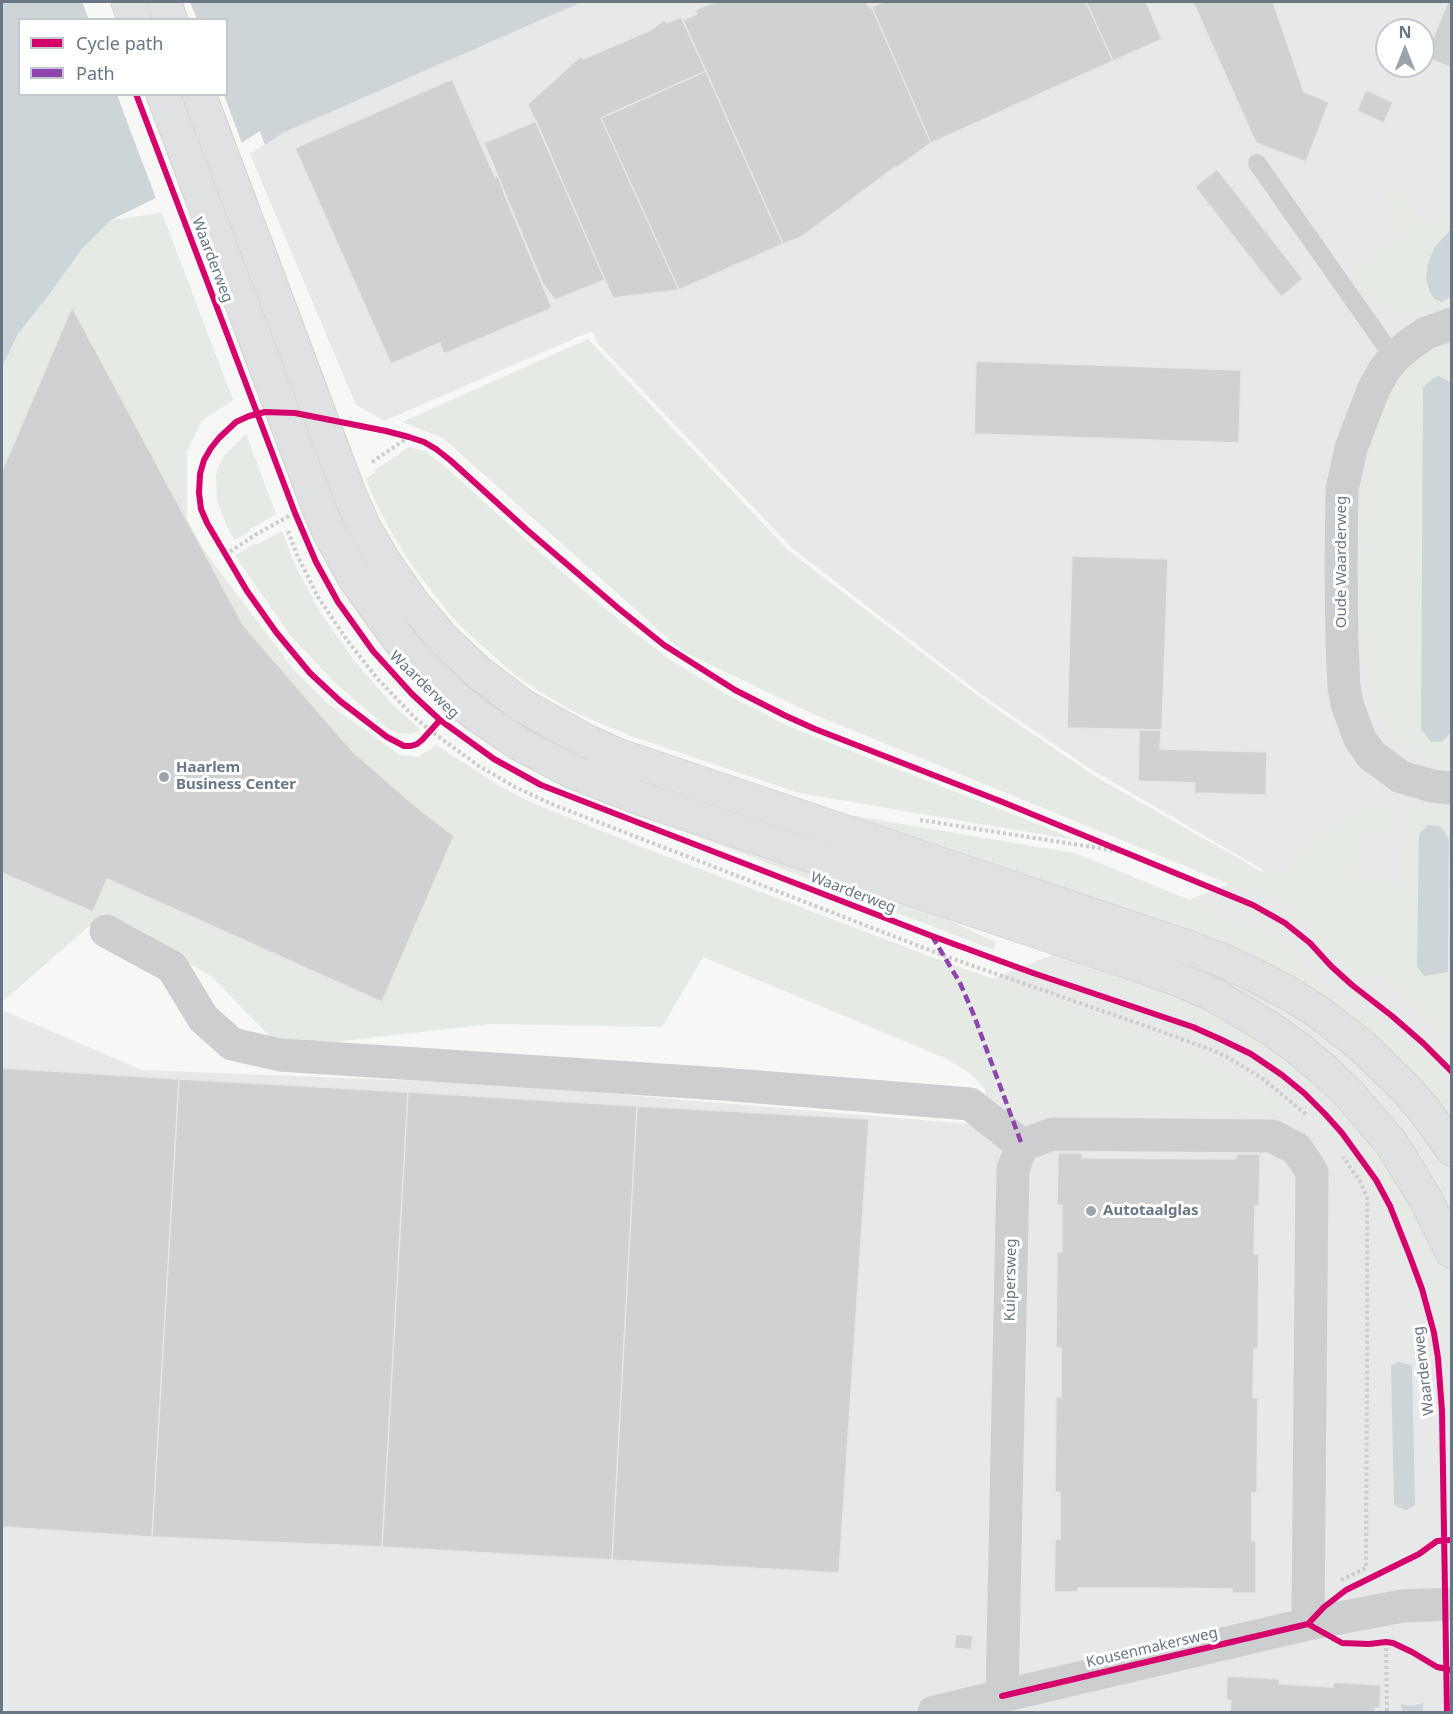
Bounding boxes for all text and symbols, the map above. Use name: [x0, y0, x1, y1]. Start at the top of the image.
legend: [18, 18, 228, 96]
north arrow: [1375, 18, 1435, 78]
text: N: [1398, 21, 1412, 43]
text: Cycle path: [76, 31, 163, 55]
text: Path: [76, 61, 115, 85]
street label: Waarderweg: [188, 215, 236, 305]
street label: Oude Waarderweg: [1333, 496, 1351, 628]
street label: Waarderweg: [385, 647, 463, 723]
place label: Haarlem Business Center: [176, 759, 296, 794]
marker: Haarlem Business Center: [157, 770, 171, 784]
street label: Waarderweg: [808, 869, 898, 917]
place label: Autotaalglas: [1103, 1202, 1198, 1220]
marker: Autotaalglas: [1084, 1204, 1098, 1218]
street label: Kuipersweg: [1001, 1238, 1021, 1322]
street label: Waarderweg: [1410, 1325, 1438, 1417]
street label: Kousenmakersweg: [1085, 1624, 1219, 1672]

